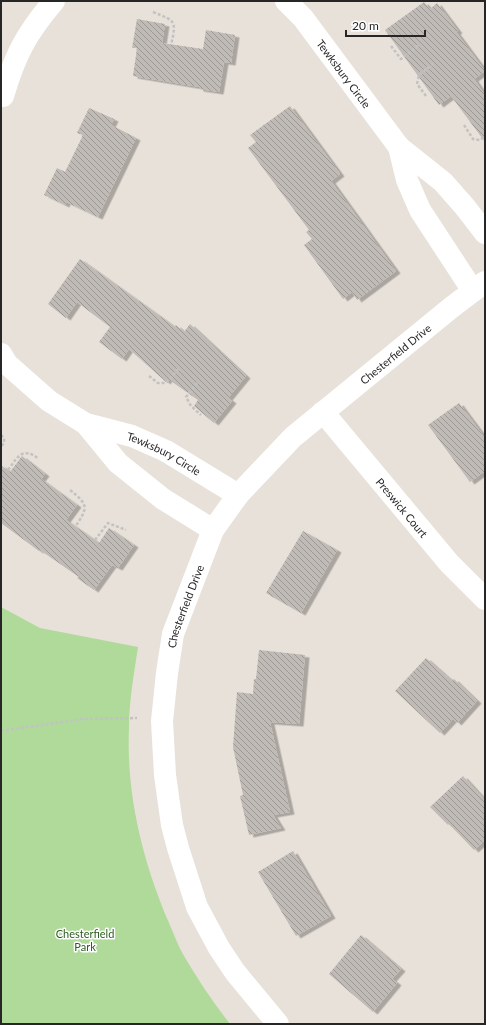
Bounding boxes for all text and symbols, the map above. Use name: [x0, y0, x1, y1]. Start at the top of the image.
scale bar: [346, 12, 425, 38]
text: 20 m: [352, 18, 379, 33]
street label: Tewksbury Circle: [314, 37, 374, 110]
street label: Chesterfield Drive: [357, 321, 433, 386]
street label: Tewksbury Circle: [126, 429, 204, 478]
street label: Preswick Court: [374, 475, 431, 540]
street label: Chesterfield Drive: [164, 562, 206, 649]
park label: Chesterfield Park: [56, 927, 114, 953]

